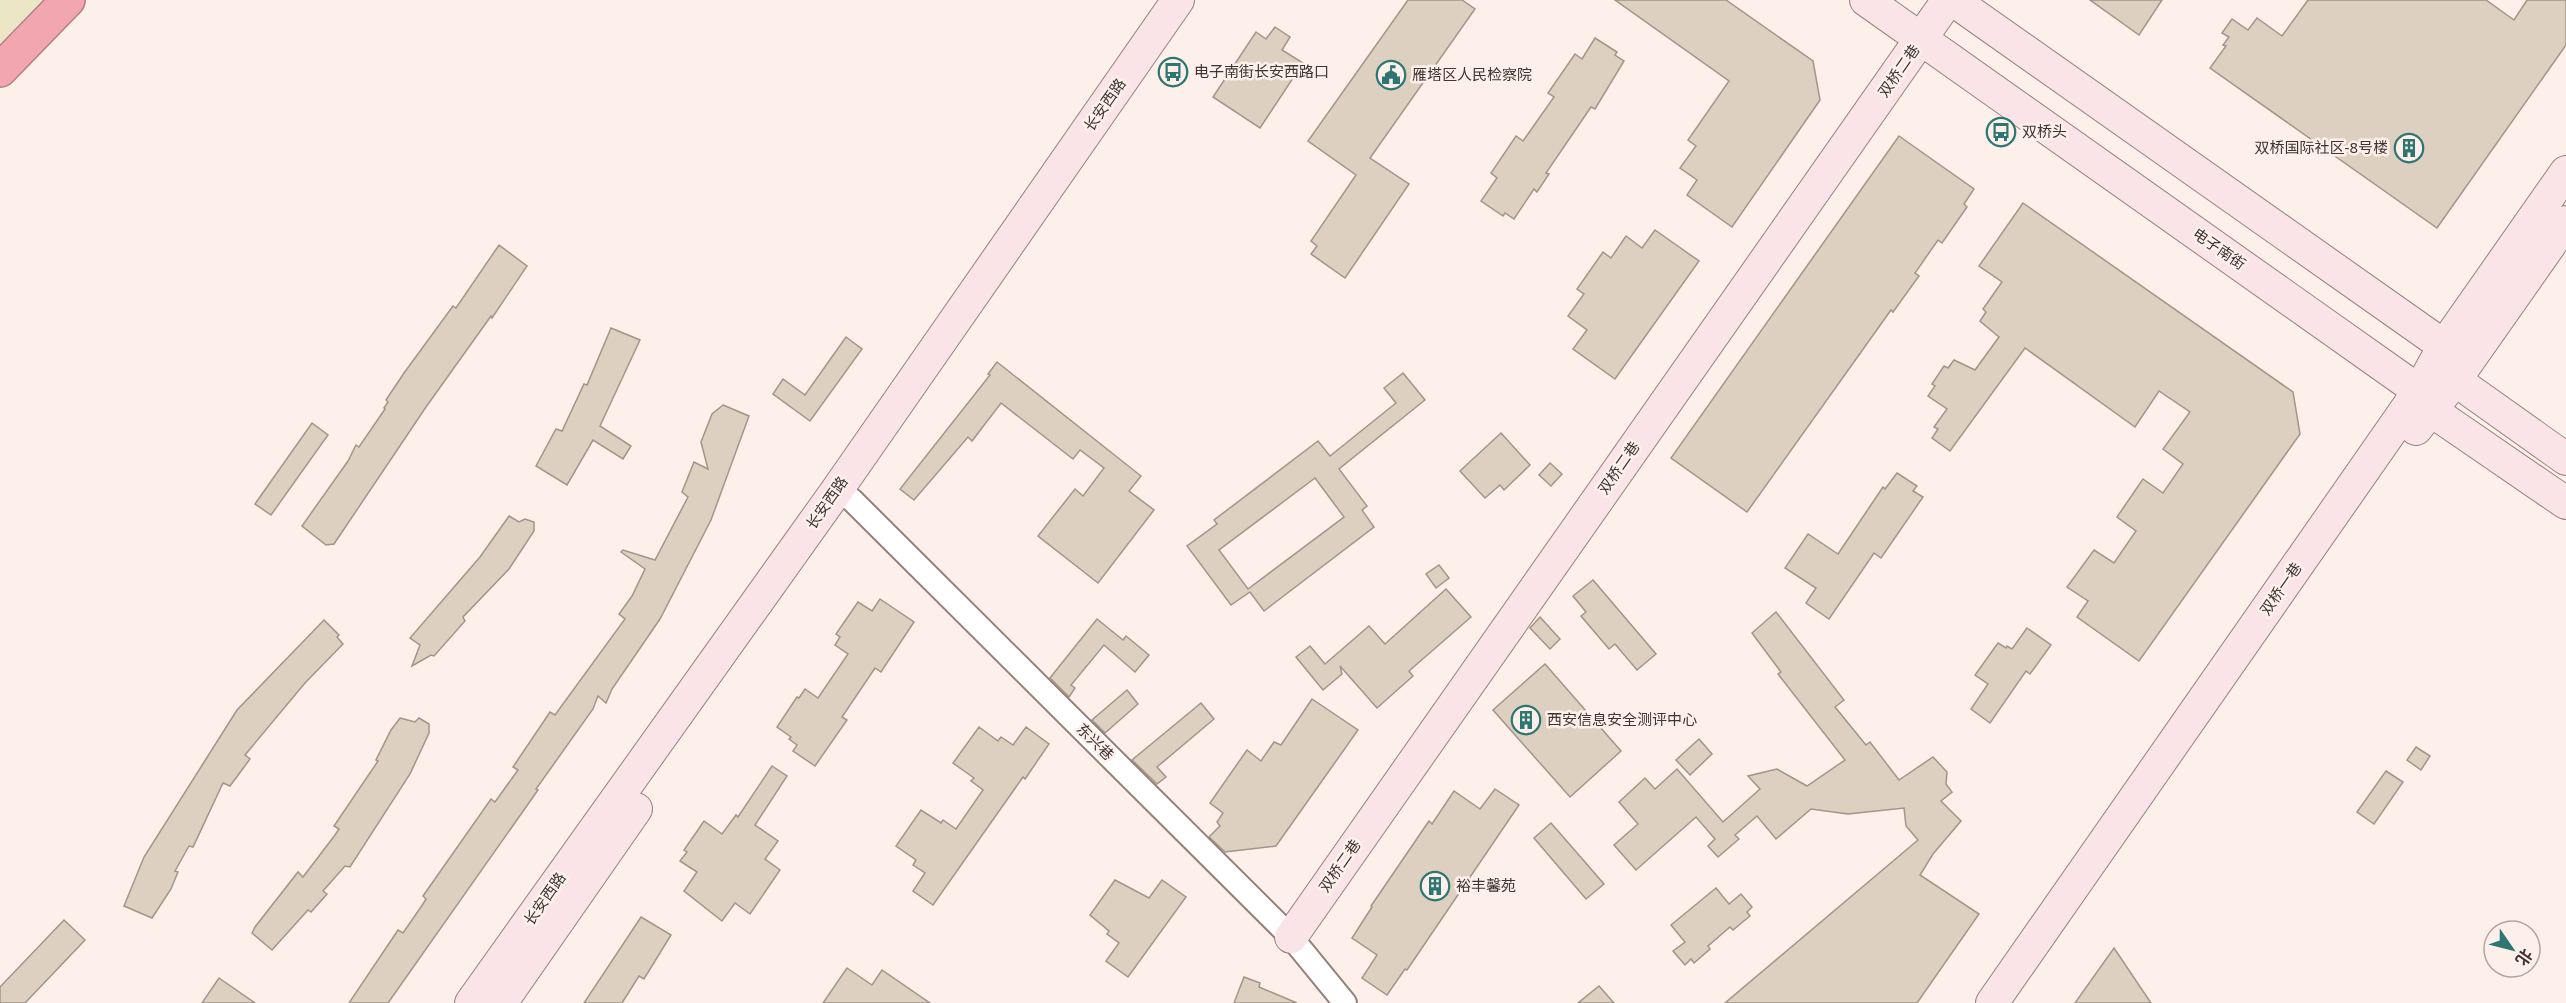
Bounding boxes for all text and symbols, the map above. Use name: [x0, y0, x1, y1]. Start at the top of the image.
street label: 双桥二巷: [1873, 40, 1924, 101]
bus stop icon: 电子南街长安西路口: [1157, 56, 1189, 88]
public building icon: 雁塔区人民检察院: [1375, 59, 1407, 91]
place label: 电子南街长安西路口: [1194, 61, 1329, 81]
place label: 雁塔区人民检察院: [1412, 64, 1532, 84]
street label: 长安西路: [1079, 74, 1130, 135]
bus stop icon: 双桥头: [1985, 116, 2017, 148]
place label: 双桥头: [2022, 121, 2067, 141]
building icon: 双桥国际社区-8号楼: [2393, 132, 2425, 164]
place label: 双桥国际社区-8号楼: [2255, 137, 2388, 157]
street label: 电子南街: [2189, 223, 2250, 274]
street label: 双桥二巷: [1593, 437, 1644, 498]
street label: 长安西路: [801, 472, 852, 533]
street label: 双桥一巷: [2255, 558, 2306, 619]
building icon: 西安信息安全测评中心: [1510, 704, 1542, 736]
place label: 西安信息安全测评中心: [1547, 709, 1697, 729]
street label: 东兴巷: [1073, 718, 1119, 764]
street label: 双桥二巷: [1314, 835, 1365, 896]
street label: 长安西路: [519, 868, 570, 929]
building icon: 裕丰馨苑: [1419, 870, 1451, 902]
place label: 裕丰馨苑: [1456, 875, 1516, 895]
north arrow: [2482, 919, 2542, 979]
text: 北: [2511, 945, 2538, 970]

